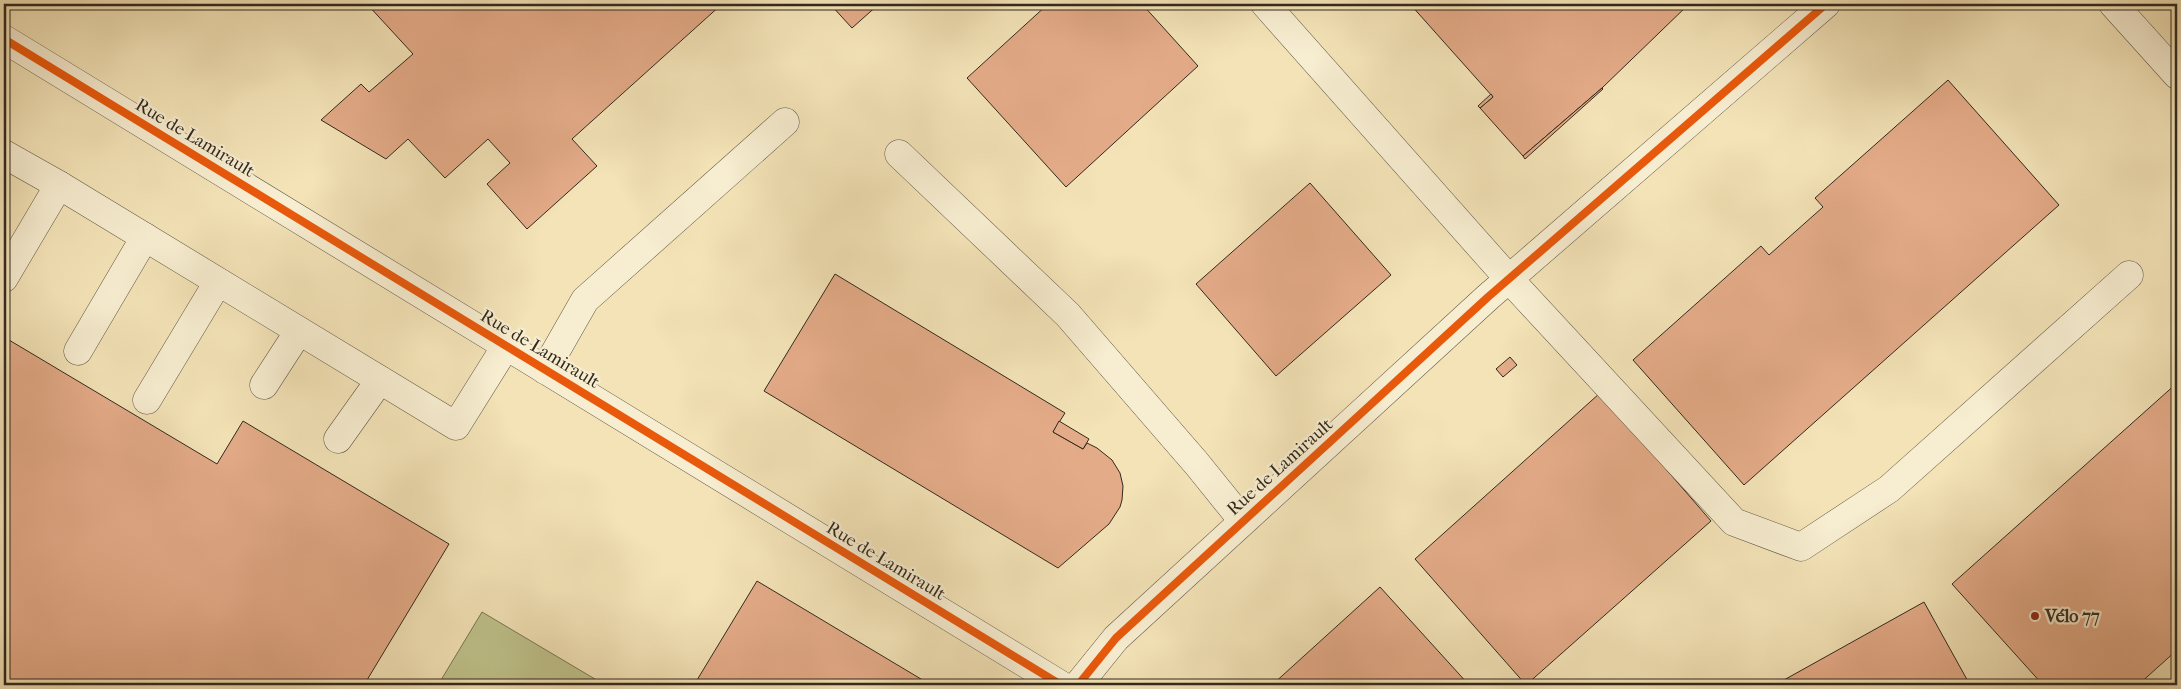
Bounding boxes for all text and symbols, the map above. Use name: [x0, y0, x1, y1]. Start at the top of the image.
street label: Rue de Lamirault: [132, 94, 259, 182]
street label: Rue de Lamirault: [477, 305, 604, 393]
street label: Rue de Lamirault: [1223, 414, 1338, 520]
street label: Rue de Lamirault: [823, 517, 950, 605]
place label: Vélo 77: [2044, 606, 2100, 627]
marker: Vélo 77: [2029, 610, 2041, 622]

